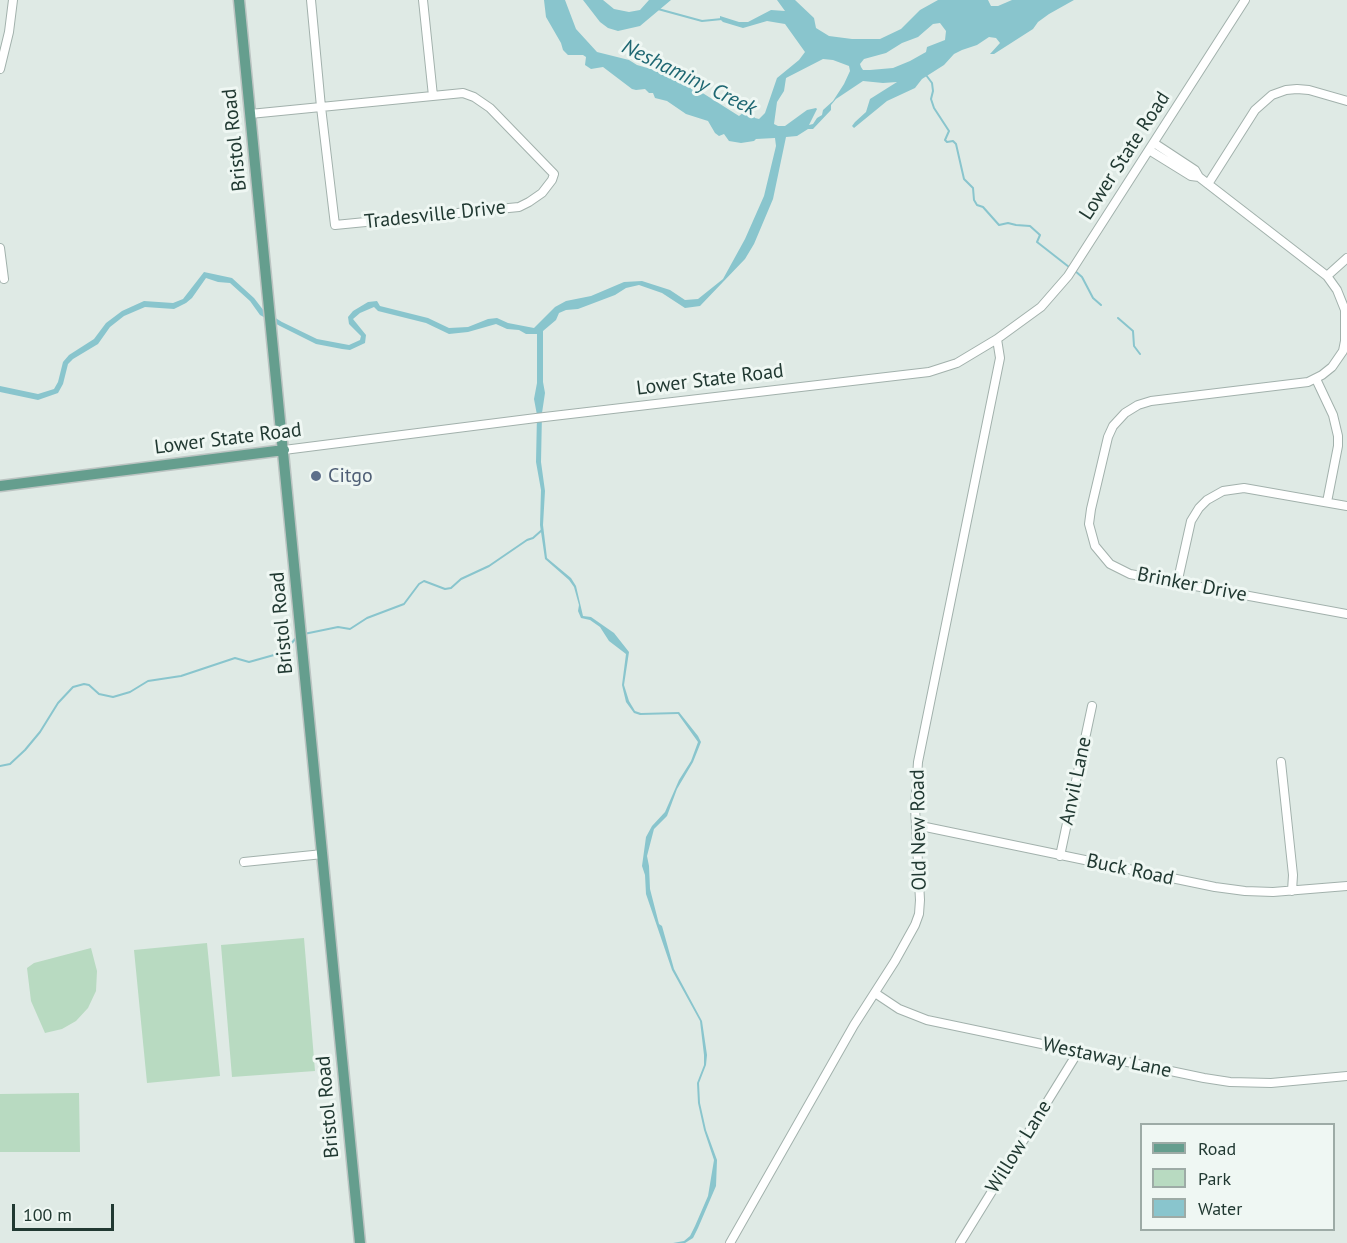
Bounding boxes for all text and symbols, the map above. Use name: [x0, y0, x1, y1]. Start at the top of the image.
water label: Neshaminy Creek: [618, 35, 760, 121]
street label: Bristol Road: [218, 87, 252, 193]
street label: Lower State Road: [1075, 87, 1175, 225]
street label: Tradesville Drive: [363, 196, 507, 234]
street label: Lower State Road: [635, 359, 785, 401]
street label: Lower State Road: [153, 418, 303, 460]
place label: Citgo: [328, 464, 373, 488]
marker: Citgo: [309, 469, 323, 483]
street label: Brinker Drive: [1135, 563, 1249, 607]
street label: Bristol Road: [266, 571, 298, 675]
street label: Anvil Lane: [1055, 735, 1097, 827]
street label: Old New Road: [906, 769, 932, 891]
street label: Buck Road: [1084, 849, 1176, 891]
street label: Westaway Lane: [1040, 1033, 1174, 1083]
street label: Bristol Road: [312, 1055, 344, 1159]
street label: Willow Lane: [981, 1096, 1057, 1198]
legend: [1140, 1123, 1335, 1231]
text: Road: [1198, 1137, 1236, 1160]
text: Park: [1198, 1167, 1231, 1190]
scale bar: [15, 1192, 117, 1230]
text: Water: [1198, 1197, 1242, 1220]
text: 100 m: [23, 1203, 72, 1226]

